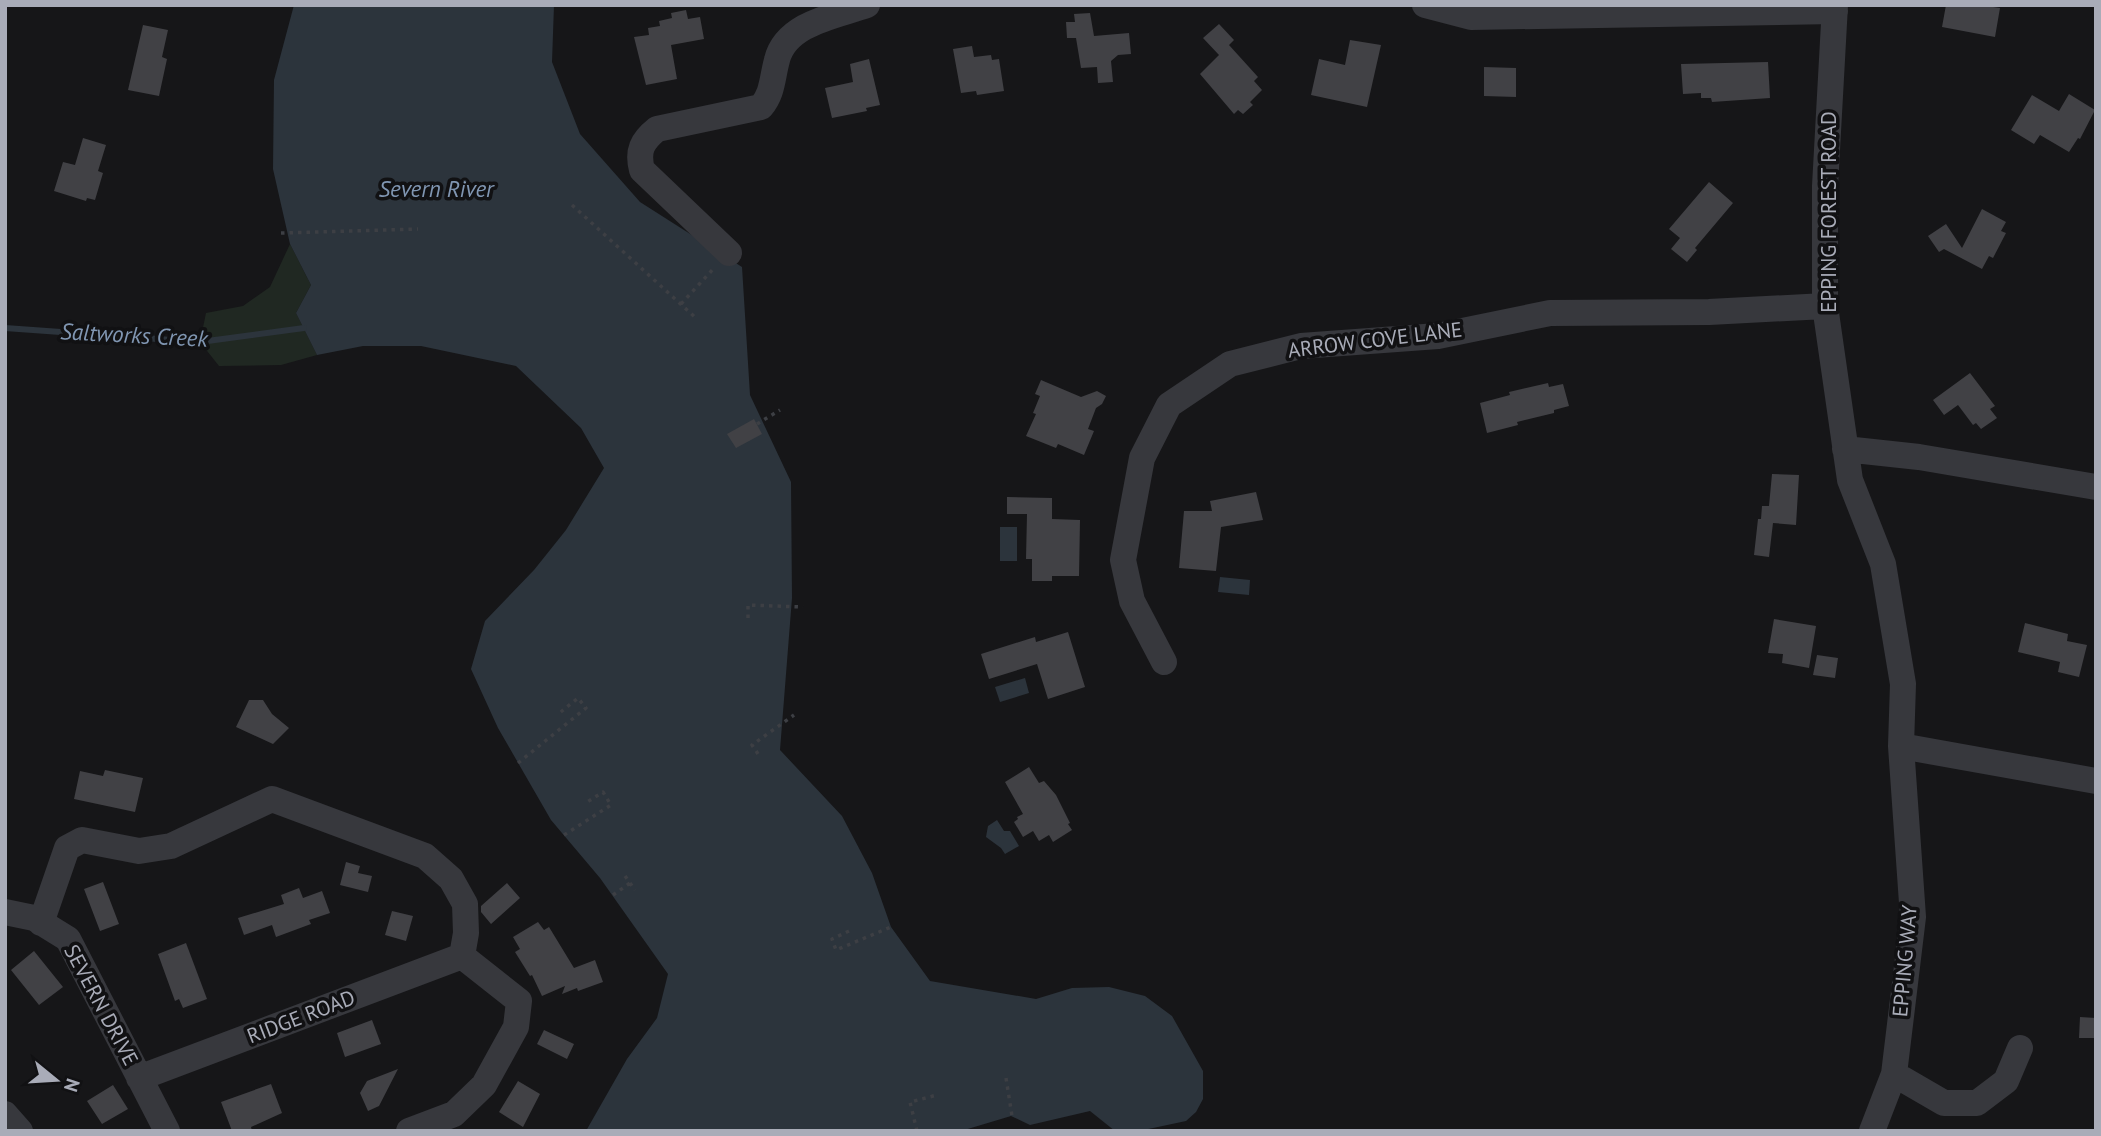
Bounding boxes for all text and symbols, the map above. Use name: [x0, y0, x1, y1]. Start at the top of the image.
street label: EPPING FOREST ROAD: [1815, 111, 1842, 313]
water label: Severn River: [378, 174, 495, 203]
street label: ARROW COVE LANE: [1286, 315, 1464, 364]
water label: Saltworks Creek: [60, 316, 210, 353]
street label: EPPING WAY: [1886, 904, 1923, 1018]
street label: SEVERN DRIVE: [58, 940, 145, 1070]
street label: RIDGE ROAD: [243, 984, 359, 1049]
north arrow: [21, 1045, 91, 1115]
text: N: [59, 1076, 86, 1095]

